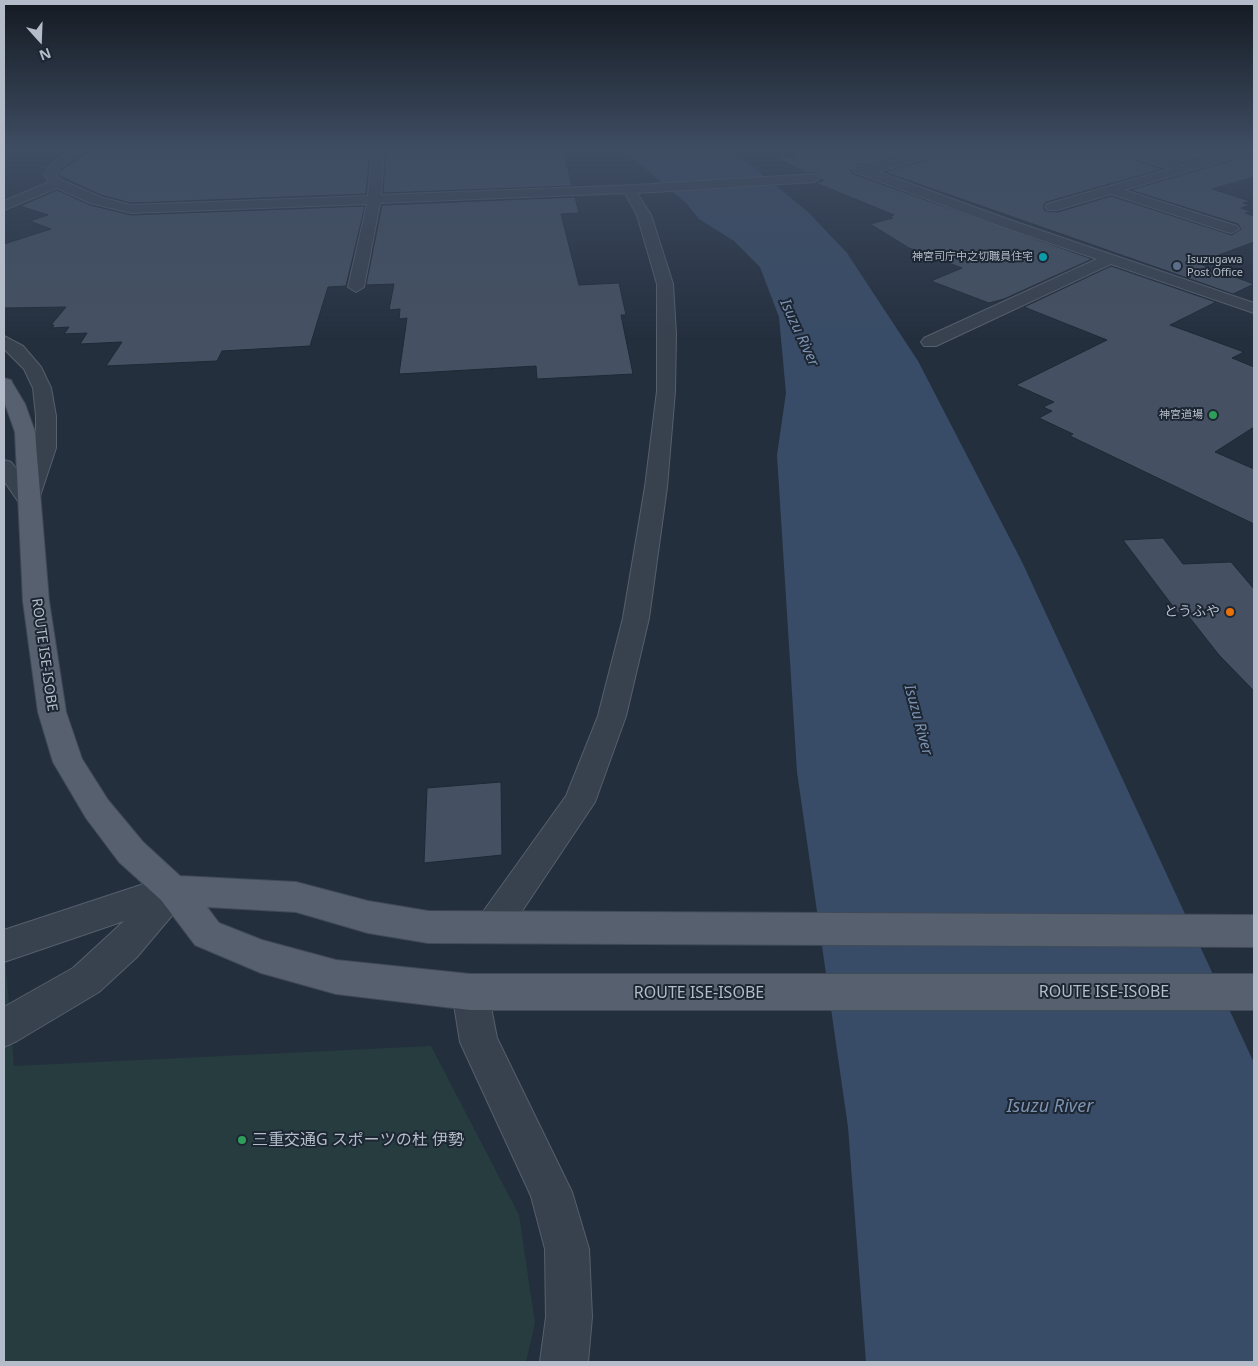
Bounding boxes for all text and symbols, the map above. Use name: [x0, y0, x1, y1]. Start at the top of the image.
north arrow: [15, 15, 65, 65]
text: N: [37, 44, 54, 65]
place label: 神宮司庁中之切職員住宅: [912, 250, 1033, 264]
marker: 神宮司庁中之切職員住宅: [1037, 251, 1049, 263]
place label: Isuzugawa Post Office: [1187, 253, 1243, 279]
marker: Isuzugawa Post Office: [1171, 260, 1183, 272]
water label: Isuzu River: [776, 296, 822, 370]
place label: 神宮道場: [1159, 408, 1203, 422]
marker: 神宮道場: [1207, 409, 1219, 421]
street label: ROUTE ISE-ISOBE: [28, 597, 60, 713]
place label: とうふや: [1164, 604, 1220, 620]
marker: とうふや: [1224, 606, 1236, 618]
water label: Isuzu River: [900, 683, 936, 757]
street label: ROUTE ISE-ISOBE: [1039, 982, 1169, 1002]
street label: ROUTE ISE-ISOBE: [634, 983, 764, 1003]
water label: Isuzu River: [1007, 1096, 1093, 1118]
place label: 三重交通G スポーツの杜 伊勢: [252, 1130, 464, 1150]
marker: 三重交通G スポーツの杜 伊勢: [236, 1134, 248, 1146]

